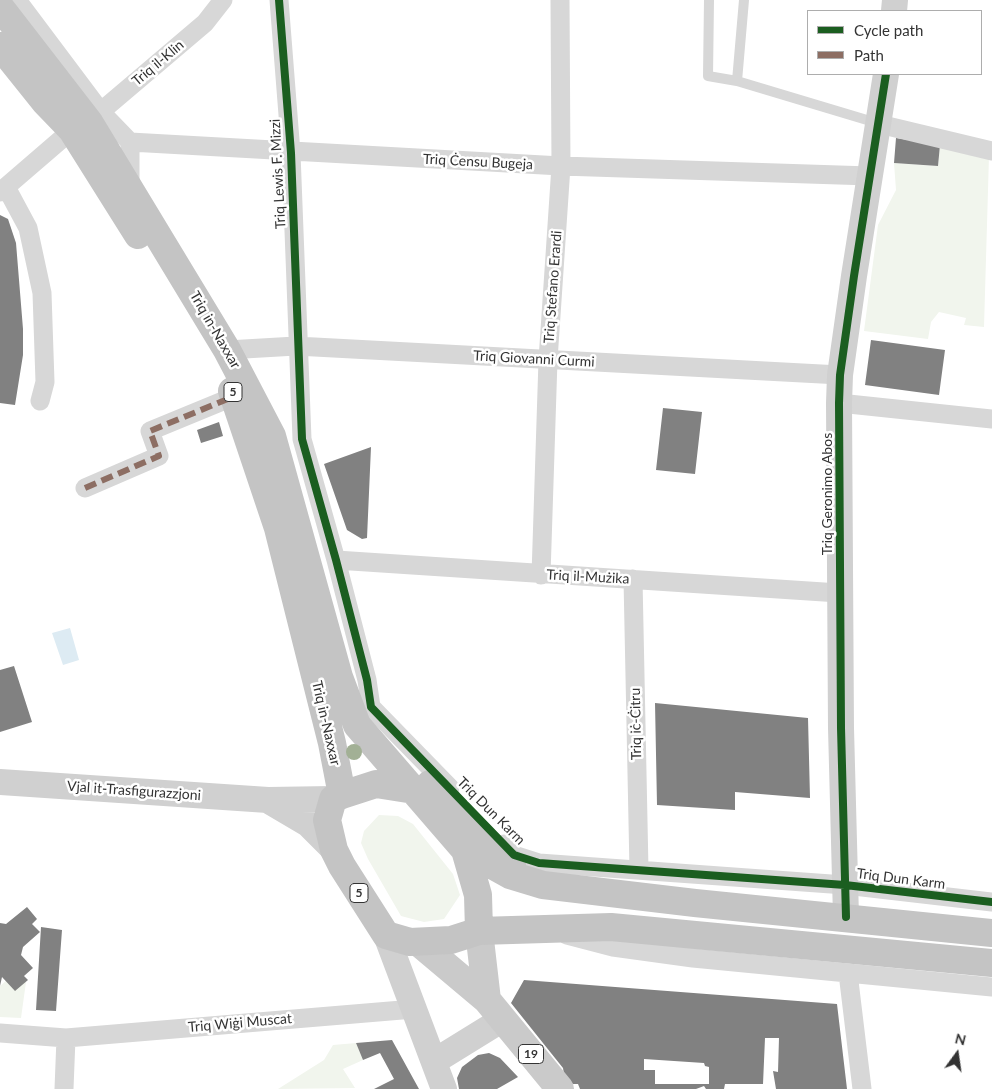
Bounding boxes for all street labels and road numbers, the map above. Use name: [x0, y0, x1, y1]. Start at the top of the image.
street label: Triq il-Klin: [129, 37, 187, 89]
street label: Triq Lewis F. Mizzi: [267, 118, 289, 230]
street label: Triq Ċensu Bugeja: [423, 151, 533, 173]
street label: Triq Stefano Erardi: [541, 230, 565, 344]
street label: Triq in-Naxxar: [186, 288, 244, 372]
street label: Triq Giovanni Curmi: [473, 347, 595, 371]
road number: 5: [224, 382, 242, 402]
street label: Triq Geronimo Abos: [819, 433, 835, 555]
street label: Triq il-Mużika: [546, 566, 630, 588]
street label: Triq in-Naxxar: [308, 679, 344, 767]
street label: Triq iċ-Ċitru: [627, 688, 645, 760]
street label: Triq Dun Karm: [454, 774, 528, 848]
street label: Vjal it-Trasfigurazzjoni: [66, 778, 202, 804]
street label: Triq Dun Karm: [856, 865, 946, 893]
road number: 5: [350, 884, 368, 902]
street label: Triq Wiġi Muscat: [187, 1010, 293, 1036]
road number: 19: [518, 1044, 544, 1064]

